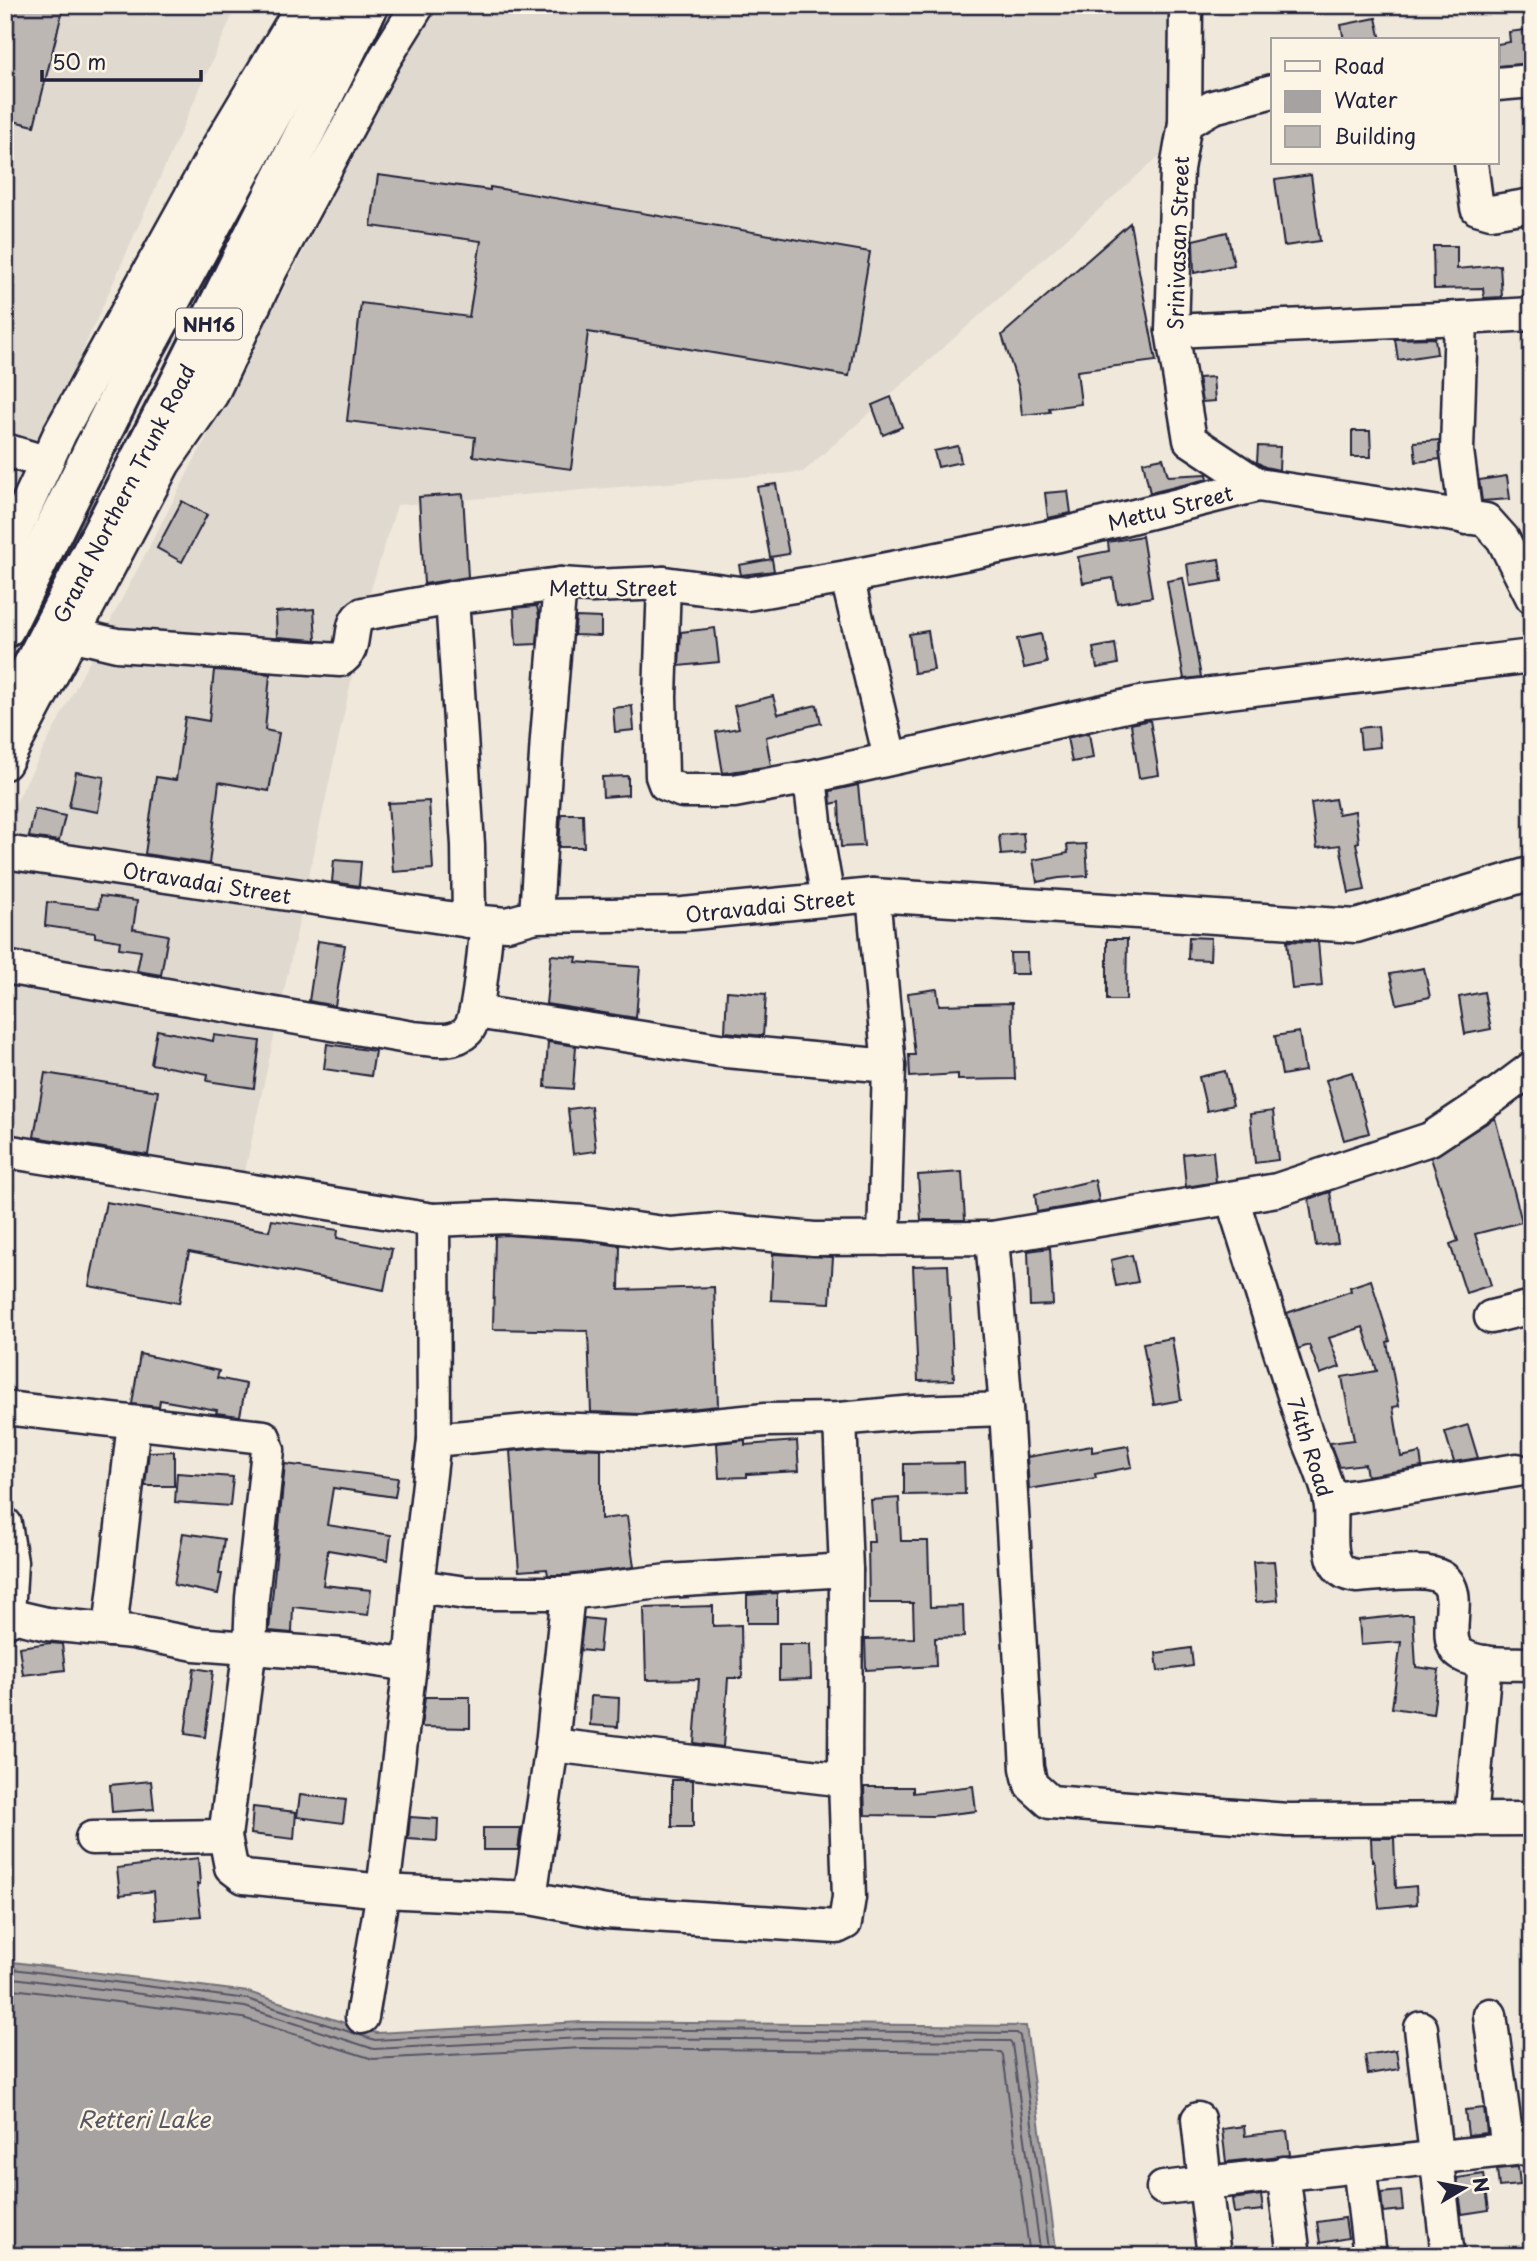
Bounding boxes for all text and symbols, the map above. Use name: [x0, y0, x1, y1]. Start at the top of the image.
scale bar: [42, 38, 201, 82]
legend: [1271, 38, 1498, 164]
text: 50 m: [52, 45, 106, 77]
text: Road: [1334, 49, 1385, 81]
text: Water: [1334, 83, 1398, 115]
text: Building: [1334, 119, 1416, 151]
street label: Srinivasan Street: [1158, 155, 1196, 331]
road number: NH16: [176, 308, 242, 340]
street label: Grand Northern Trunk Road: [44, 358, 202, 628]
street label: Mettu Street: [1104, 476, 1236, 538]
street label: Mettu Street: [549, 571, 677, 603]
street label: Otravadai Street: [120, 853, 294, 911]
street label: Otravadai Street: [684, 880, 856, 930]
street label: 74th Road: [1280, 1393, 1342, 1501]
water label: Retteri Lake: [78, 2101, 212, 2136]
north arrow: [1428, 2152, 1498, 2222]
text: N: [1467, 2175, 1497, 2195]

